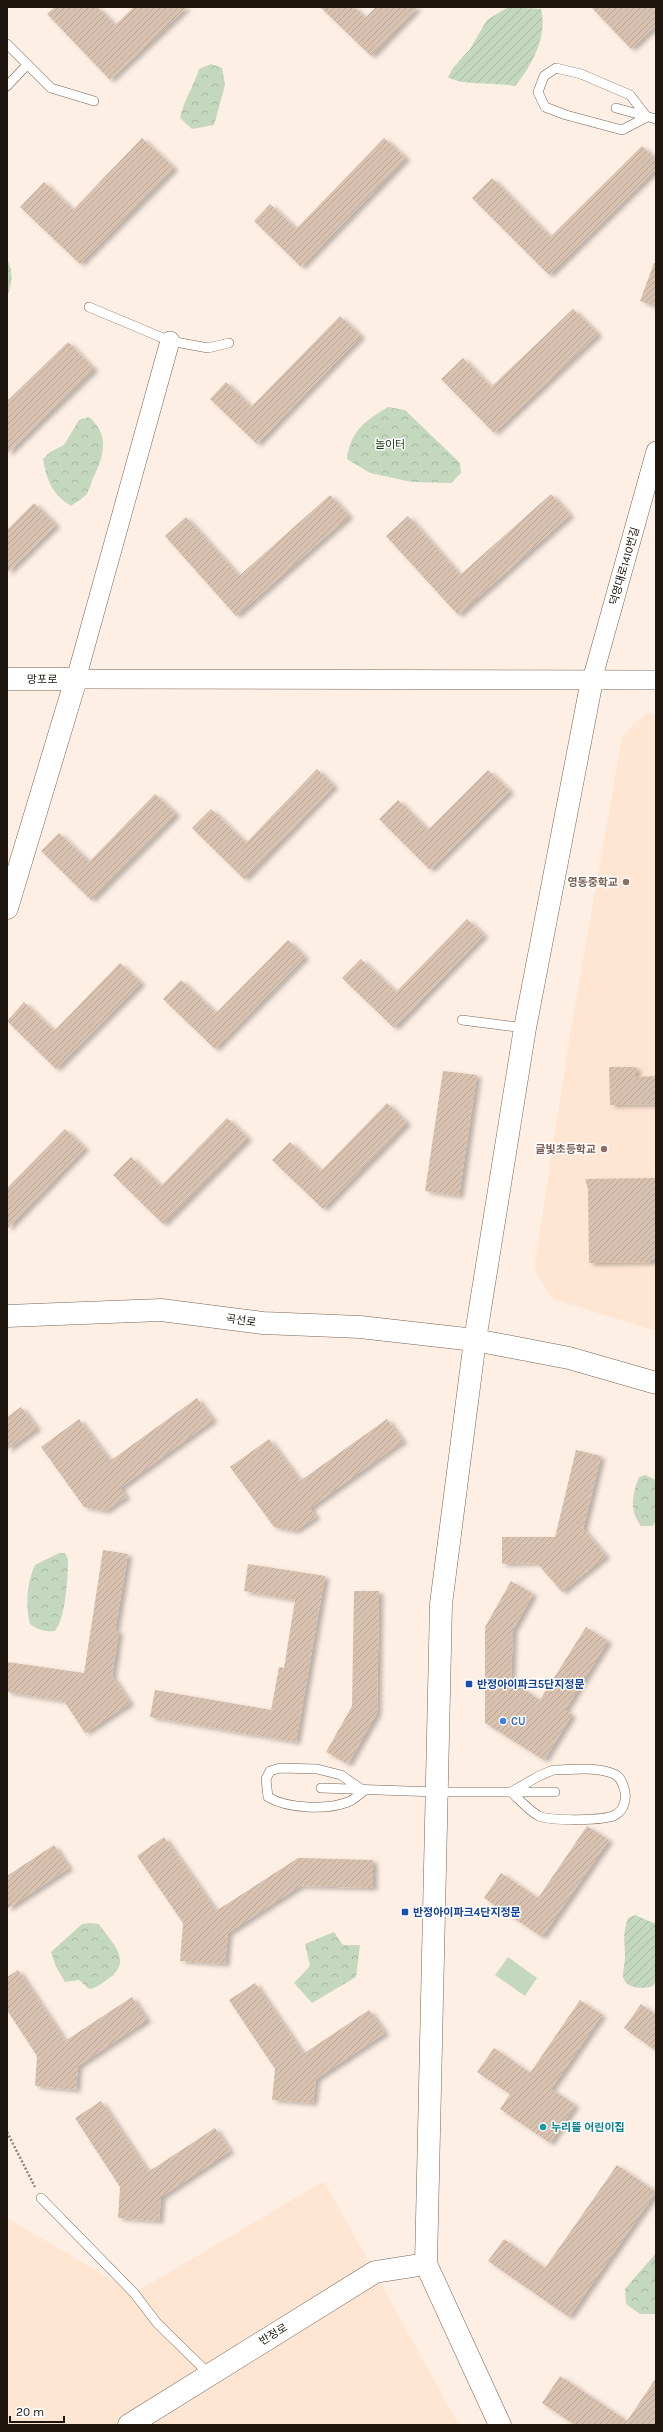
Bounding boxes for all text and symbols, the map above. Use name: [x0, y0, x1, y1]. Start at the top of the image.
park label: 놀이터: [375, 438, 405, 451]
street label: 덕영대로1410번길: [607, 526, 642, 607]
street label: 망포로: [27, 673, 57, 686]
place label: 영동중학교: [567, 876, 618, 889]
marker: 영동중학교: [621, 877, 631, 887]
place label: 글빛초등학교: [535, 1143, 596, 1156]
marker: 글빛초등학교: [599, 1144, 609, 1154]
street label: 곡선로: [225, 1312, 257, 1329]
place label: 반정아이파크5단지정문: [477, 1678, 585, 1691]
marker: 반정아이파크5단지정문: [464, 1679, 474, 1689]
place label: CU: [511, 1715, 526, 1728]
marker: CU: [498, 1716, 508, 1726]
place label: 반정아이파크4단지정문: [413, 1906, 521, 1919]
marker: 반정아이파크4단지정문: [400, 1907, 410, 1917]
place label: 누리뜰 어린이집: [551, 2121, 625, 2134]
marker: 누리뜰 어린이집: [538, 2122, 548, 2132]
street label: 반정로: [257, 2321, 290, 2348]
scale bar: [10, 2398, 64, 2424]
text: 20 m: [16, 2405, 44, 2419]

